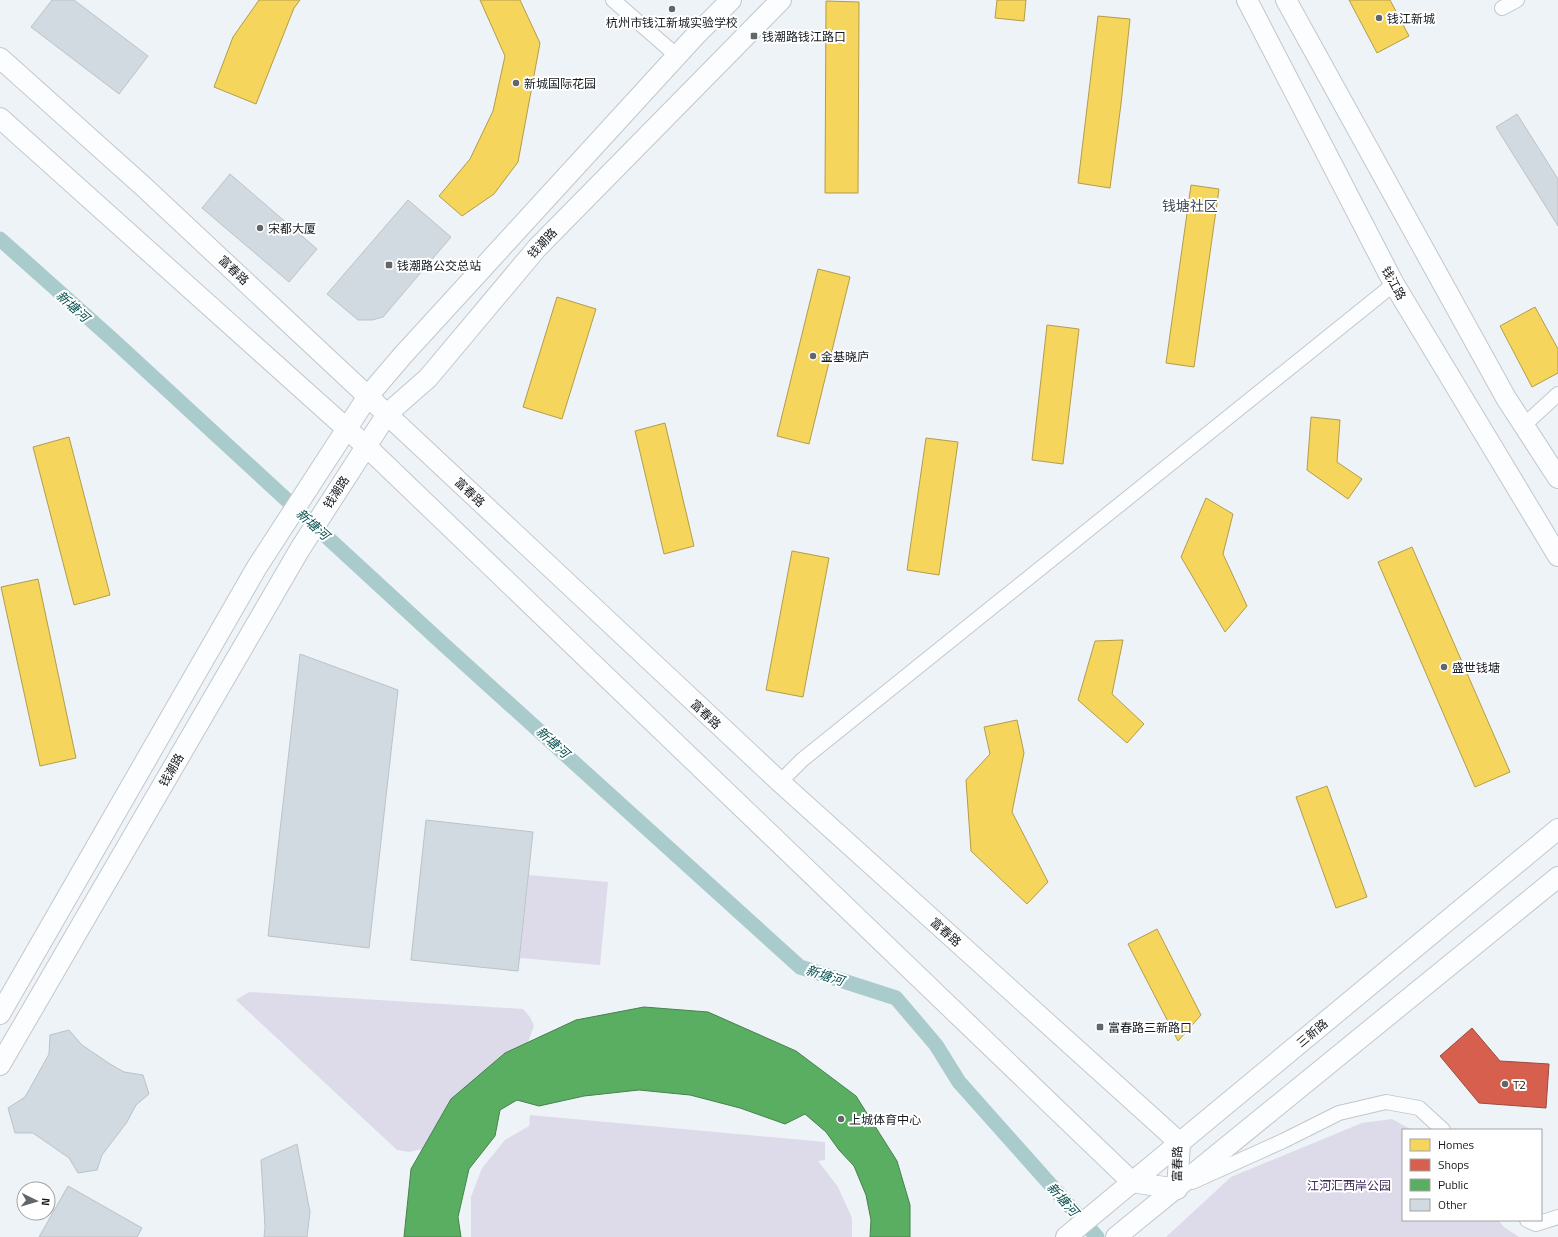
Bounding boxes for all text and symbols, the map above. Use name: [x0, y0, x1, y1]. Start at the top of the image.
marker: 杭州市钱江新城实验学校: [667, 4, 677, 14]
place label: 钱江新城: [1387, 9, 1435, 28]
place label: 杭州市钱江新城实验学校: [606, 13, 738, 32]
marker: 钱江新城: [1374, 13, 1384, 23]
place label: 钱潮路钱江路口: [762, 27, 846, 46]
marker: 钱潮路钱江路口: [749, 31, 759, 41]
place label: 新城国际花园: [524, 74, 596, 93]
marker: 新城国际花园: [511, 78, 521, 88]
district label: 钱塘社区: [1162, 195, 1218, 216]
place label: 宋都大厦: [268, 219, 316, 238]
marker: 宋都大厦: [255, 223, 265, 233]
street label: 钱潮路: [523, 223, 561, 263]
street label: 富春路: [214, 251, 254, 289]
place label: 钱潮路公交总站: [397, 256, 481, 275]
marker: 钱潮路公交总站: [384, 260, 394, 270]
street label: 钱江路: [1377, 263, 1411, 303]
water label: 新塘河: [52, 286, 96, 328]
place label: 金基晓庐: [821, 347, 869, 366]
marker: 金基晓庐: [808, 351, 818, 361]
street label: 钱潮路: [318, 472, 354, 512]
street label: 富春路: [450, 473, 490, 511]
water label: 新塘河: [292, 504, 336, 546]
place label: 盛世钱塘: [1452, 658, 1500, 677]
marker: 盛世钱塘: [1439, 662, 1449, 672]
street label: 富春路: [686, 695, 726, 733]
water label: 新塘河: [532, 722, 576, 764]
street label: 钱潮路: [154, 750, 188, 790]
street label: 富春路: [926, 913, 966, 951]
water label: 新塘河: [803, 959, 849, 991]
street label: 三新路: [1292, 1014, 1332, 1052]
place label: 富春路三新路口: [1108, 1018, 1192, 1037]
marker: 富春路三新路口: [1095, 1022, 1105, 1032]
place label: T2: [1513, 1075, 1526, 1094]
marker: T2: [1500, 1079, 1510, 1089]
place label: 上城体育中心: [849, 1110, 921, 1129]
marker: 上城体育中心: [836, 1114, 846, 1124]
legend: [1402, 1129, 1542, 1221]
text: Homes: [1438, 1135, 1474, 1154]
street label: 富春路: [1167, 1146, 1187, 1182]
text: Shops: [1438, 1155, 1470, 1174]
text: Public: [1438, 1175, 1468, 1194]
park label: 江河汇西岸公园: [1307, 1176, 1391, 1195]
water label: 新塘河: [1043, 1178, 1085, 1222]
north arrow: [16, 1181, 56, 1221]
text: Other: [1438, 1195, 1467, 1214]
text: N: [38, 1197, 54, 1206]

